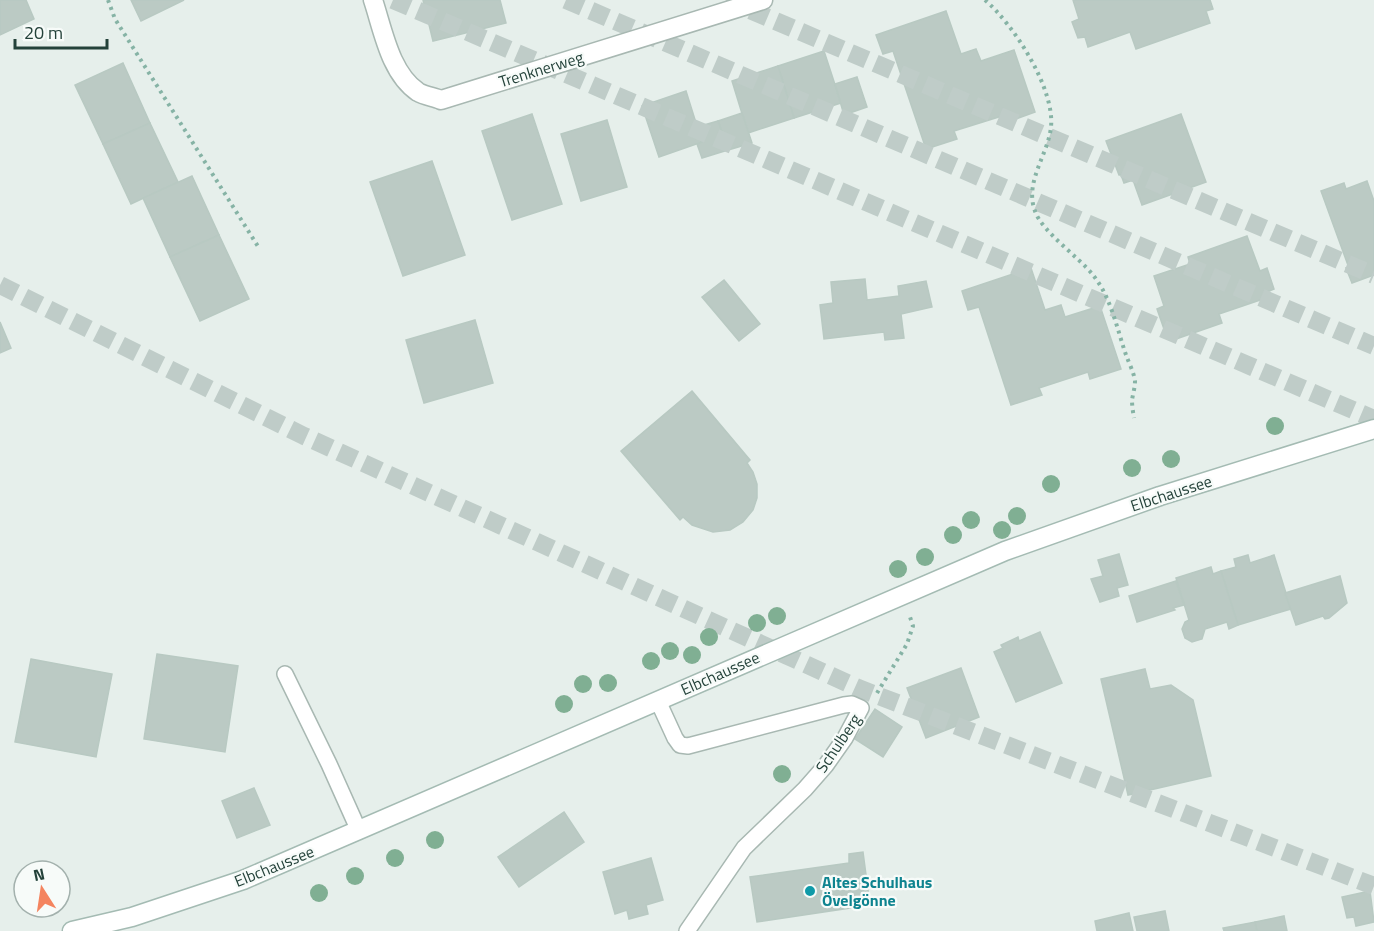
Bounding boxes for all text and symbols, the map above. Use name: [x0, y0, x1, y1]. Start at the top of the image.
scale bar: [15, 12, 106, 50]
text: 20 m: [24, 19, 63, 46]
street label: Trenknerweg: [496, 45, 586, 93]
street label: Elbchaussee: [1127, 469, 1215, 517]
street label: Elbchaussee: [677, 645, 763, 701]
street label: Schulberg: [809, 709, 867, 777]
street label: Elbchaussee: [231, 839, 317, 893]
north arrow: [12, 859, 72, 919]
text: N: [31, 861, 47, 887]
place label: Altes Schulhaus Övelgönne: [822, 870, 932, 912]
marker: Altes Schulhaus Övelgönne: [803, 884, 817, 898]

